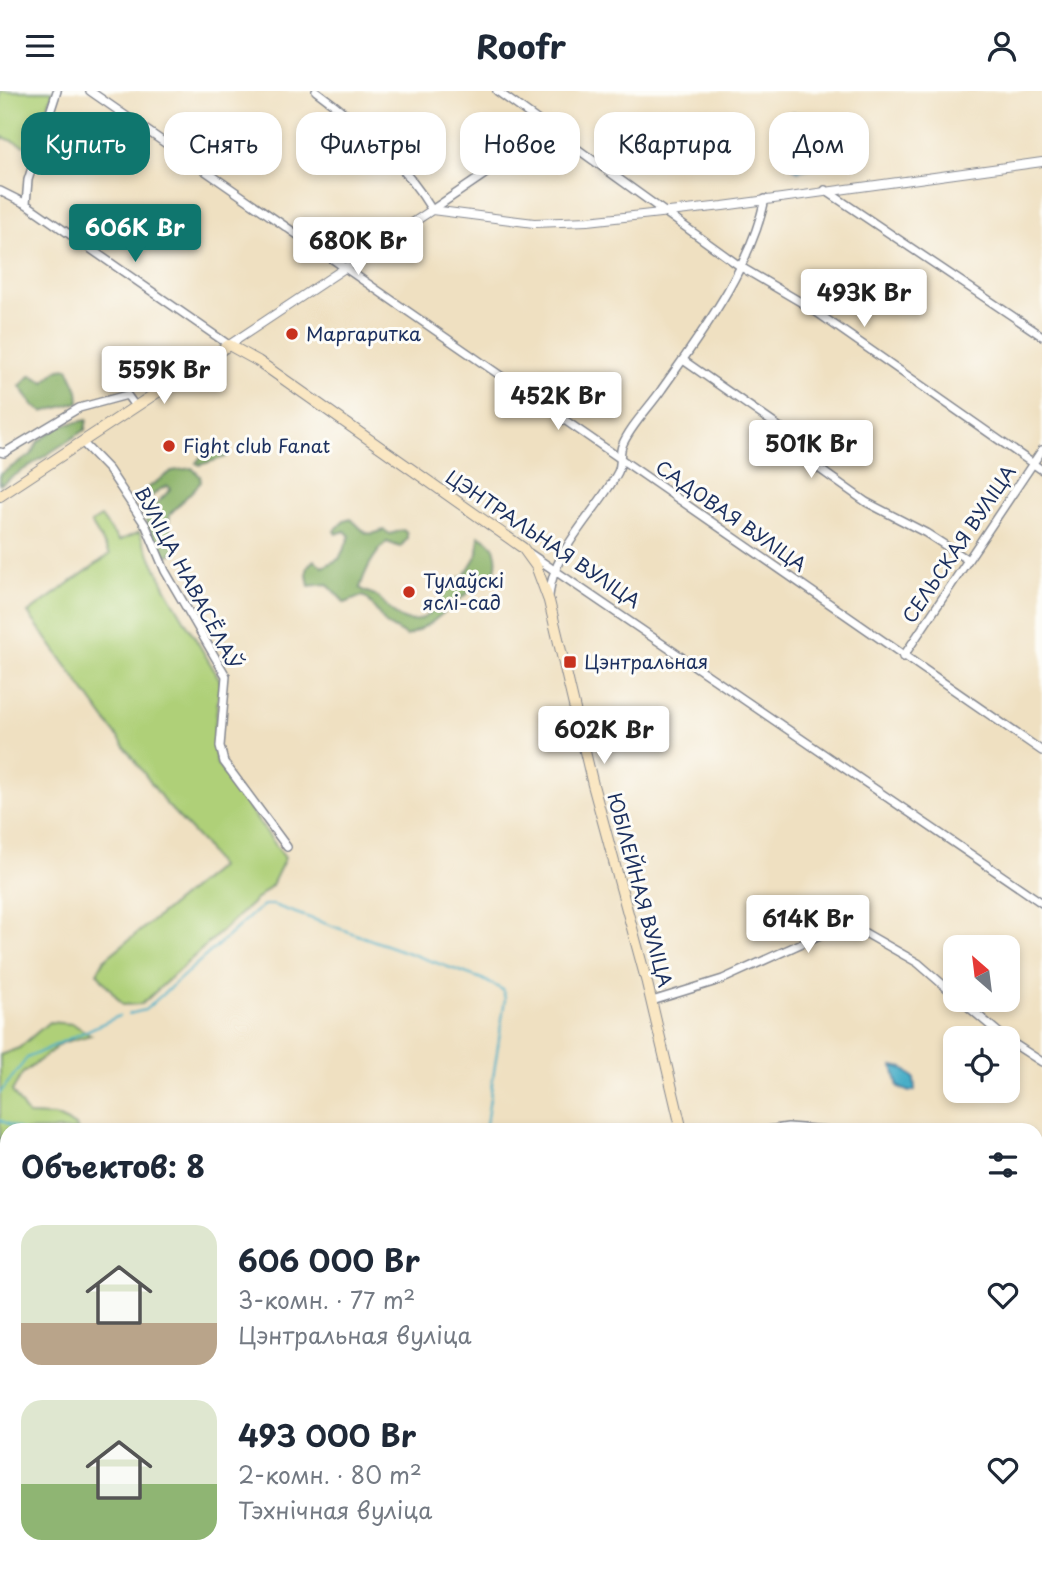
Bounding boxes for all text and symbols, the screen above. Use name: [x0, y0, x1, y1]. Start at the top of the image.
text: Roofr: [476, 22, 566, 70]
icon: menu: [21, 27, 59, 65]
icon: person: [983, 27, 1021, 65]
chip: Купить: [21, 112, 150, 175]
chip: Снять: [164, 112, 282, 175]
chip: Фильтры: [296, 112, 446, 175]
chip: Новое: [460, 112, 580, 175]
chip: Квартира: [594, 112, 755, 175]
chip: Дом: [769, 112, 869, 175]
pin: 606K Br: [70, 205, 200, 264]
text: 606K Br: [85, 209, 185, 244]
pin: 680K Br: [293, 218, 423, 277]
text: 680K Br: [309, 222, 407, 257]
pin: 493K Br: [799, 269, 929, 329]
text: 493K Br: [817, 274, 911, 309]
place label: Маргаритка: [306, 319, 421, 347]
marker: Маргаритка: [284, 326, 300, 342]
pin: 559K Br: [99, 347, 229, 406]
text: 559K Br: [118, 351, 210, 386]
pin: 452K Br: [493, 373, 623, 432]
text: 452K Br: [511, 377, 605, 412]
pin: 501K Br: [746, 421, 876, 480]
text: 501K Br: [765, 425, 857, 460]
place label: Fight club Fanat: [183, 431, 330, 459]
marker: Fight club Fanat: [161, 438, 177, 454]
street label: САДОВАЯ ВУЛІЦА: [650, 452, 813, 578]
street label: СЕЛЬСКАЯ ВУЛІЦА: [895, 459, 1022, 628]
street label: ЦЭНТРАЛЬНАЯ ВУЛІЦА: [441, 462, 647, 614]
street label: ВУЛІЦА НАВАСЁЛАЎ: [129, 481, 249, 674]
place label: Тулаўскі яслі-сад: [423, 566, 504, 616]
marker: Тулаўскі яслі-сад: [401, 584, 417, 600]
place label: Цэнтральная: [584, 647, 708, 675]
marker: Цэнтральная: [562, 654, 578, 670]
pin: 602K Br: [539, 707, 669, 766]
text: 602K Br: [554, 711, 654, 746]
street label: ЮБІЛЕЙНАЯ ВУЛІЦА: [602, 789, 680, 990]
pin: 614K Br: [743, 895, 873, 955]
text: 614K Br: [762, 900, 854, 935]
north arrow: [943, 935, 1020, 1011]
map controls: [943, 935, 1020, 1103]
button: locate: [943, 1026, 1020, 1103]
text: Объектов: 8: [21, 1143, 205, 1188]
icon: filters: [984, 1146, 1022, 1184]
text: 606 000 Br: [238, 1237, 420, 1282]
icon: home: [77, 1253, 161, 1337]
icon: heart: [984, 1276, 1022, 1314]
text: 3-комн. · 77 m²: [238, 1282, 415, 1317]
text: Цэнтральная вуліца: [238, 1317, 472, 1352]
text: 493 000 Br: [238, 1412, 416, 1457]
icon: home: [77, 1428, 161, 1512]
icon: heart: [984, 1451, 1022, 1489]
text: 2-комн. · 80 m²: [238, 1457, 422, 1492]
text: Тэхнічная вуліца: [238, 1492, 432, 1527]

